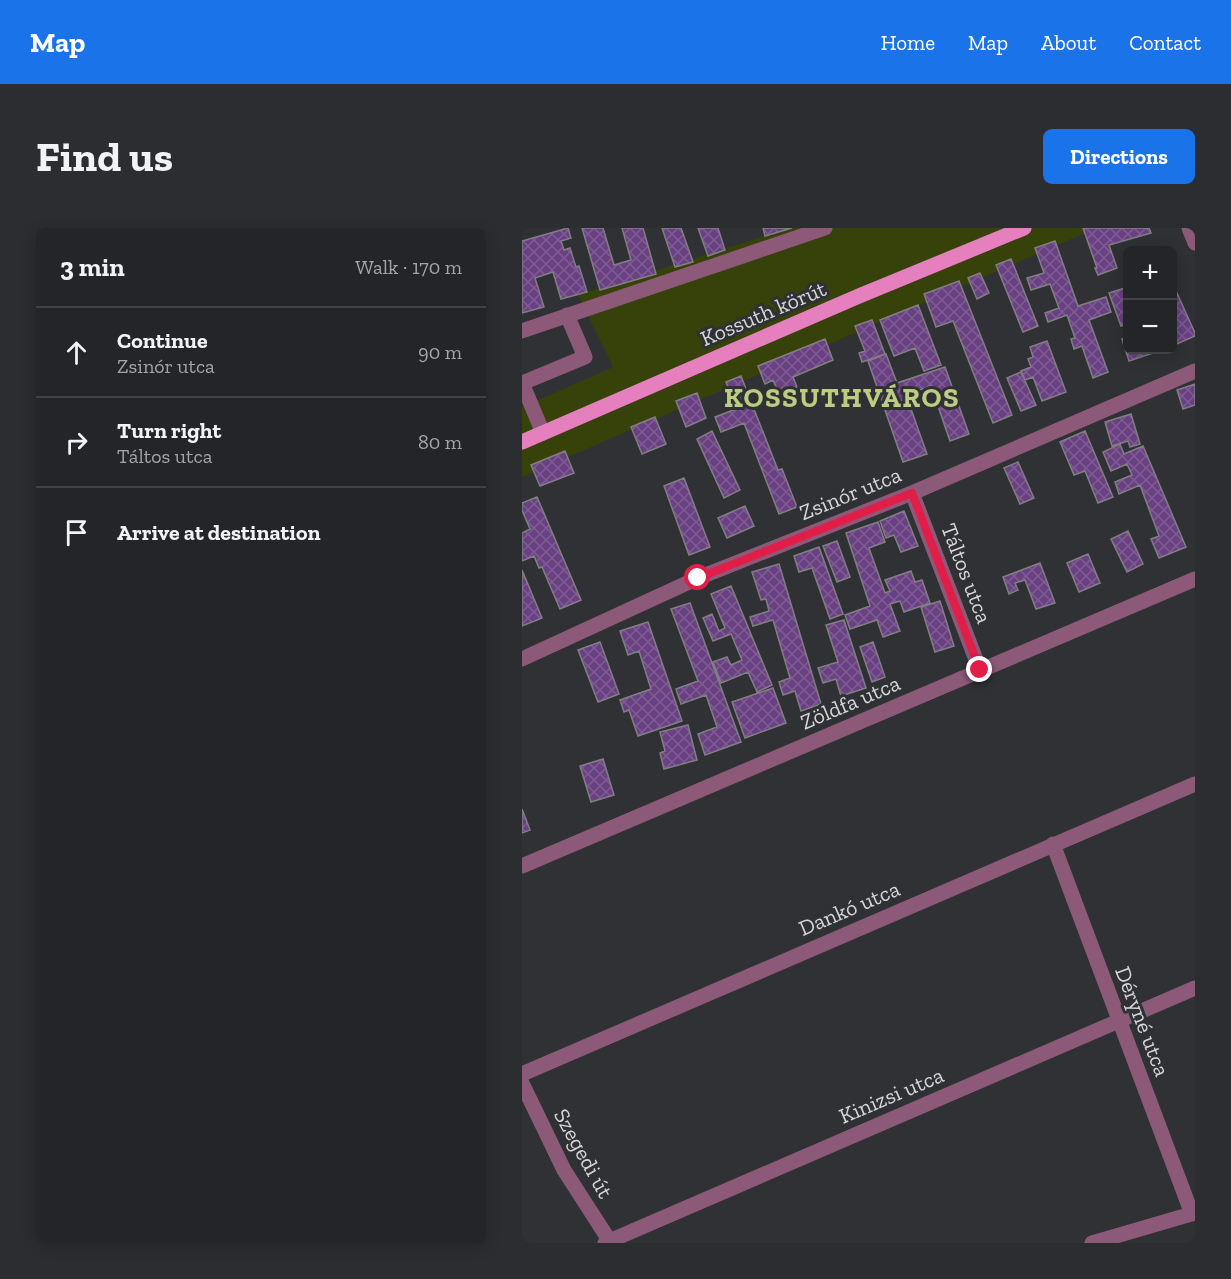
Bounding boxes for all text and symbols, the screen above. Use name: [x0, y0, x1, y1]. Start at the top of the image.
text: Map: [30, 26, 85, 59]
text: Home: [881, 30, 935, 55]
text: Map: [968, 30, 1008, 55]
text: About: [1041, 30, 1096, 55]
text: Contact: [1129, 30, 1201, 55]
button: Directions: [1043, 129, 1195, 184]
text: Find us: [36, 131, 173, 182]
map controls: [1123, 246, 1177, 354]
button: +: [1123, 246, 1177, 300]
text: 3 min: [60, 251, 125, 283]
text: Walk · 170 m: [355, 255, 462, 279]
street label: Kossuth körút: [696, 275, 831, 352]
button: −: [1123, 300, 1177, 354]
text: Continue: [117, 327, 208, 354]
icon: ahead: [60, 336, 93, 369]
text: 90 m: [418, 340, 462, 364]
text: Zsinór utca: [117, 354, 215, 378]
district label: KOSSUTHVÁROS: [724, 381, 960, 414]
text: Turn right: [117, 417, 221, 444]
icon: right: [60, 426, 93, 459]
text: 80 m: [418, 430, 462, 454]
text: Táltos utca: [117, 444, 212, 468]
street label: Zsinór utca: [795, 461, 905, 526]
icon: arrive: [60, 516, 93, 549]
text: Arrive at destination: [117, 519, 320, 546]
street label: Táltos utca: [935, 519, 998, 627]
route start: [684, 564, 710, 590]
route end: [966, 656, 992, 682]
street label: Zöldfa utca: [796, 669, 905, 736]
street label: Dankó utca: [795, 875, 904, 942]
street label: Déryné utca: [1109, 962, 1176, 1080]
street label: Kinizsi utca: [835, 1061, 948, 1130]
street label: Szegedi út: [548, 1104, 620, 1203]

